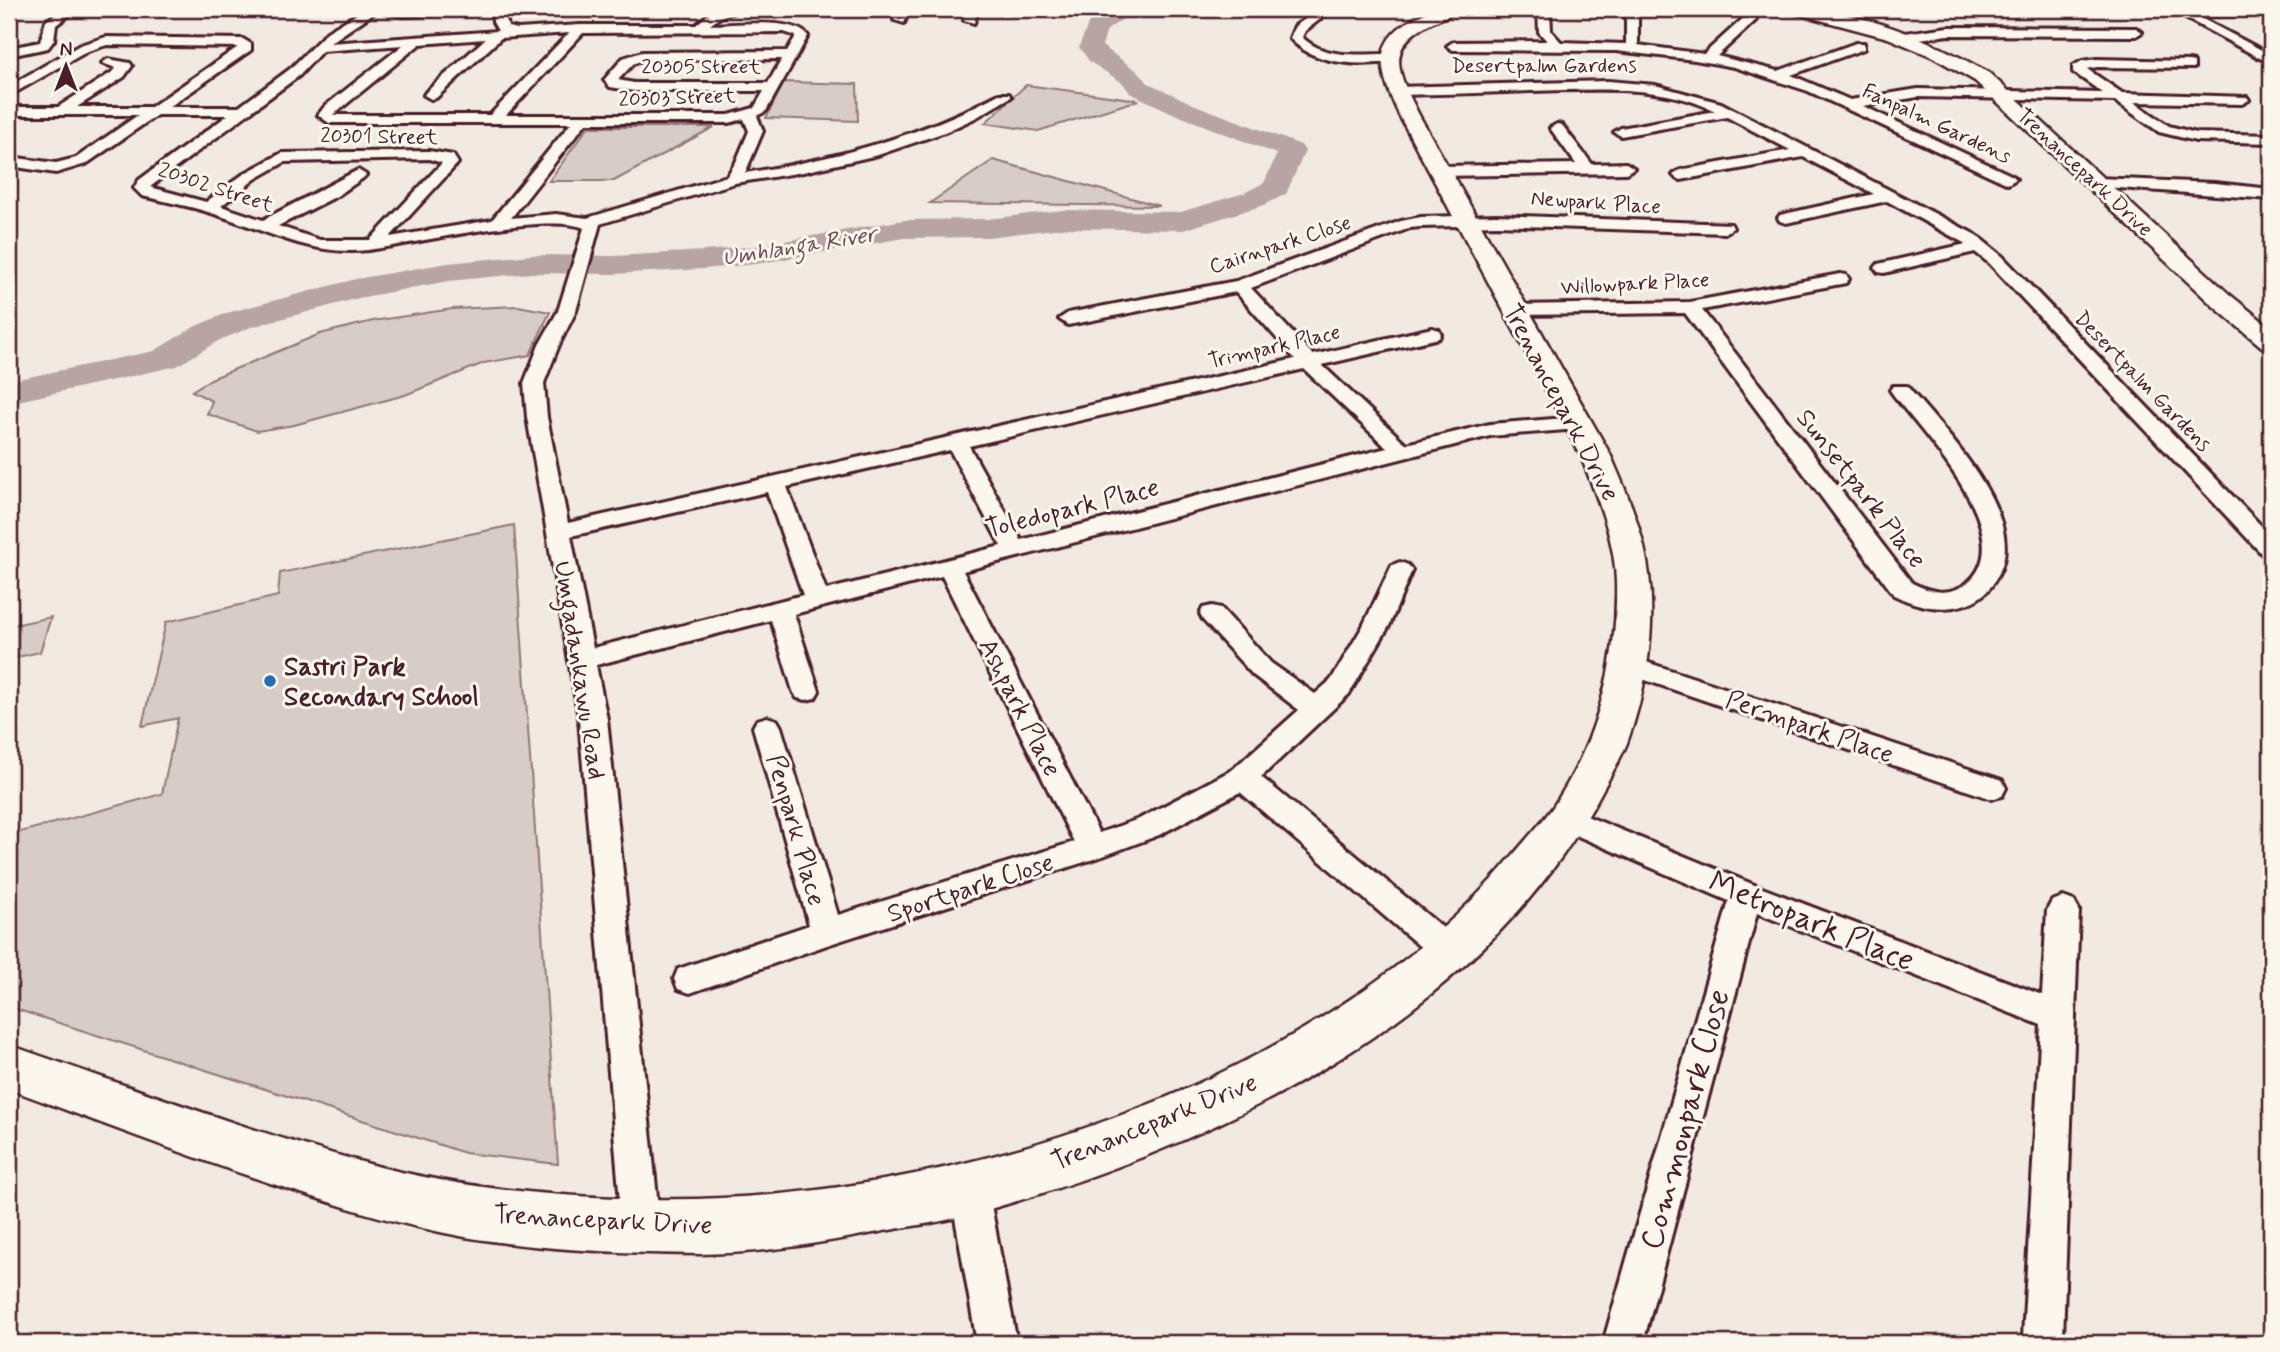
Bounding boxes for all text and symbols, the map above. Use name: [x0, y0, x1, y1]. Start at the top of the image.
north arrow: [32, 32, 102, 102]
text: N: [60, 38, 72, 63]
street label: Desertpalm Gardens: [1451, 52, 1637, 80]
street label: 20305 Street: [641, 53, 761, 81]
street label: Fanpalm Gardens: [1858, 77, 2016, 171]
street label: 20303 Street: [618, 82, 737, 114]
street label: Trenancepark Drive: [2010, 102, 2159, 243]
street label: 20301 Street: [320, 122, 439, 152]
street label: 20302 Street: [155, 156, 277, 220]
street label: Newpark Place: [1530, 184, 1662, 222]
street label: Cairnpark Close: [1206, 209, 1355, 281]
water label: Umhlanga River: [720, 219, 882, 276]
street label: Willowpark Place: [1560, 266, 1710, 302]
street label: Trenancepark Drive: [1494, 298, 1627, 508]
street label: Desertpalm Gardens: [2068, 305, 2217, 458]
street label: Trimpark Place: [1206, 318, 1343, 376]
street label: Sunsetpark Place: [1788, 403, 1933, 576]
street label: Toledopark Place: [982, 471, 1163, 547]
street label: Umgadankawu Road: [542, 559, 613, 783]
street label: Ashpark Place: [970, 633, 1069, 783]
place label: Sastri Park Secondary School: [284, 651, 479, 715]
marker: Sastri Park Secondary School: [262, 673, 278, 689]
street label: Permpark Place: [1721, 683, 1898, 772]
street label: Penpark Place: [757, 751, 833, 910]
street label: Sportpark Close: [883, 846, 1058, 932]
street label: Metropark Place: [1702, 862, 1920, 982]
street label: Commonpark Close: [1631, 985, 1741, 1254]
street label: Trenancepark Drive: [1047, 1066, 1263, 1180]
street label: Trenancepark Drive: [493, 1198, 713, 1244]

